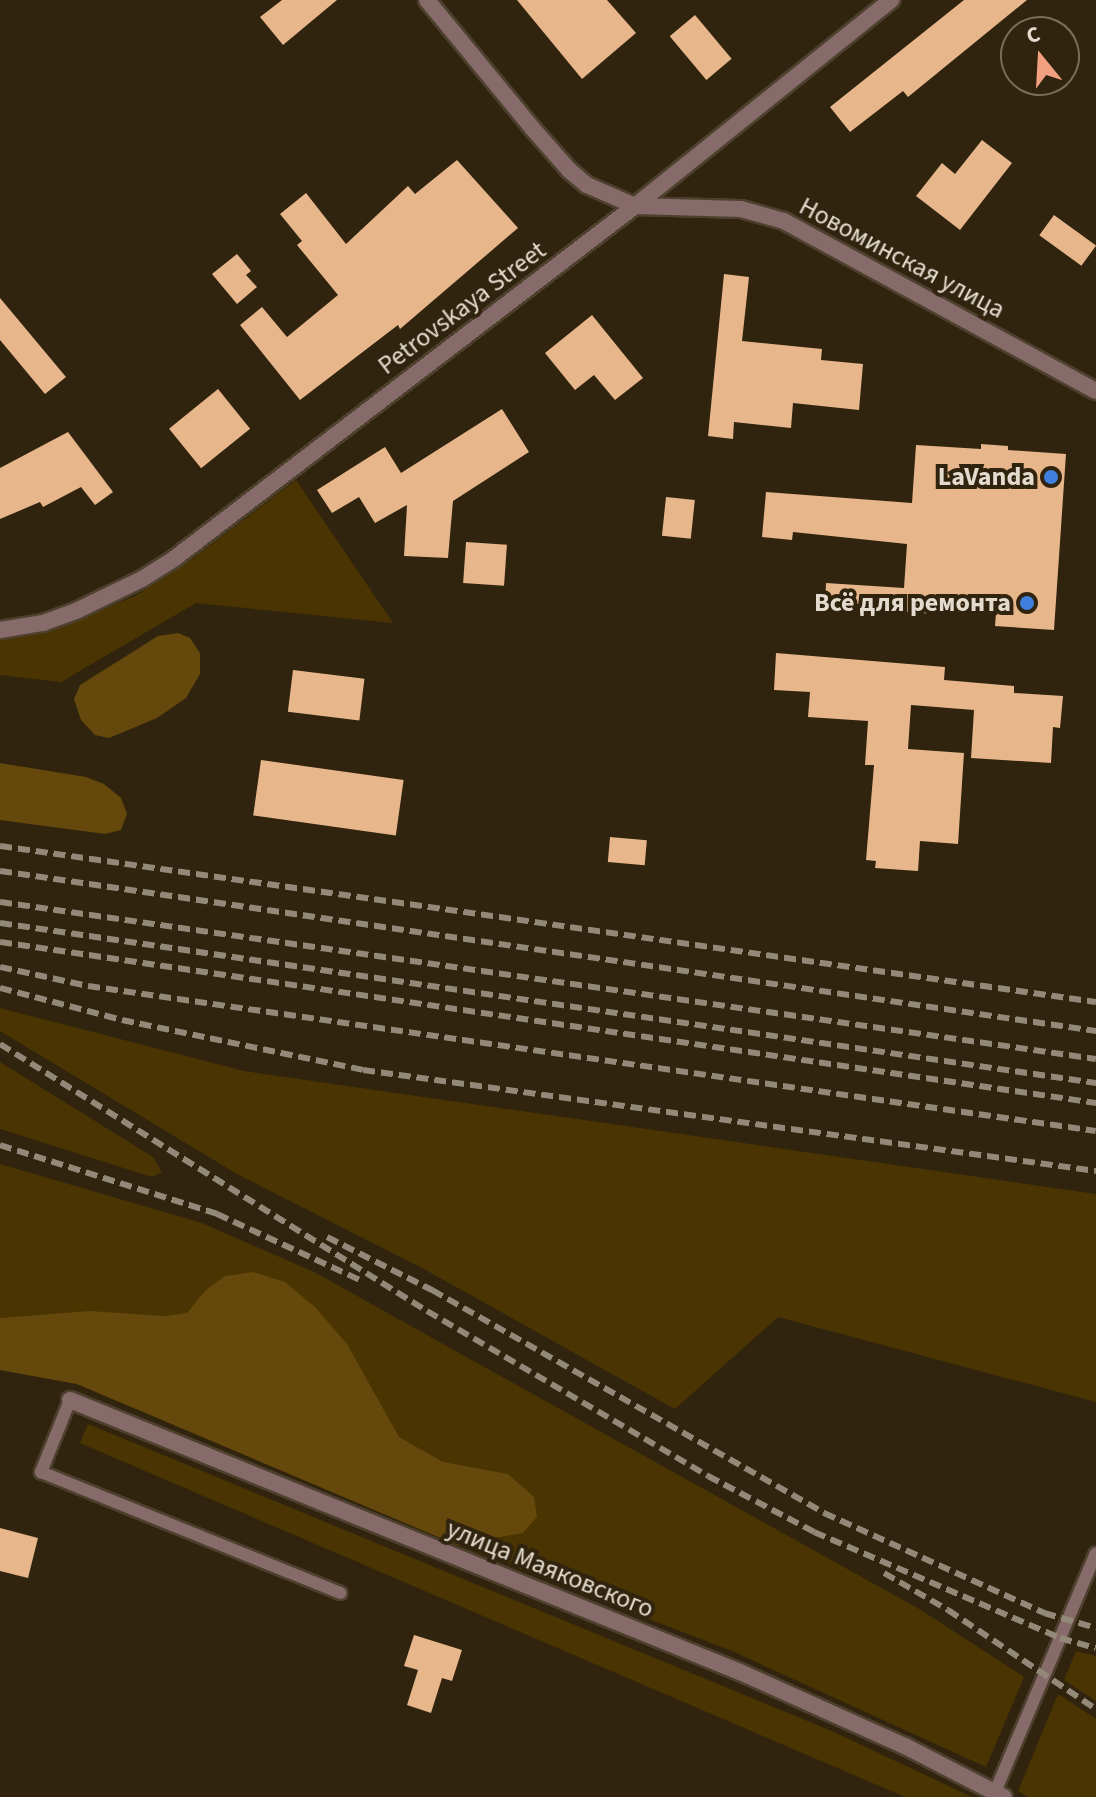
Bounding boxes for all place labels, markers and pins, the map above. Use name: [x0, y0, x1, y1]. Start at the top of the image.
place label: LaVanda: [938, 461, 1035, 493]
marker: LaVanda: [1042, 468, 1060, 486]
place label: Всё для ремонта: [814, 587, 1011, 619]
marker: Всё для ремонта: [1018, 594, 1036, 612]

